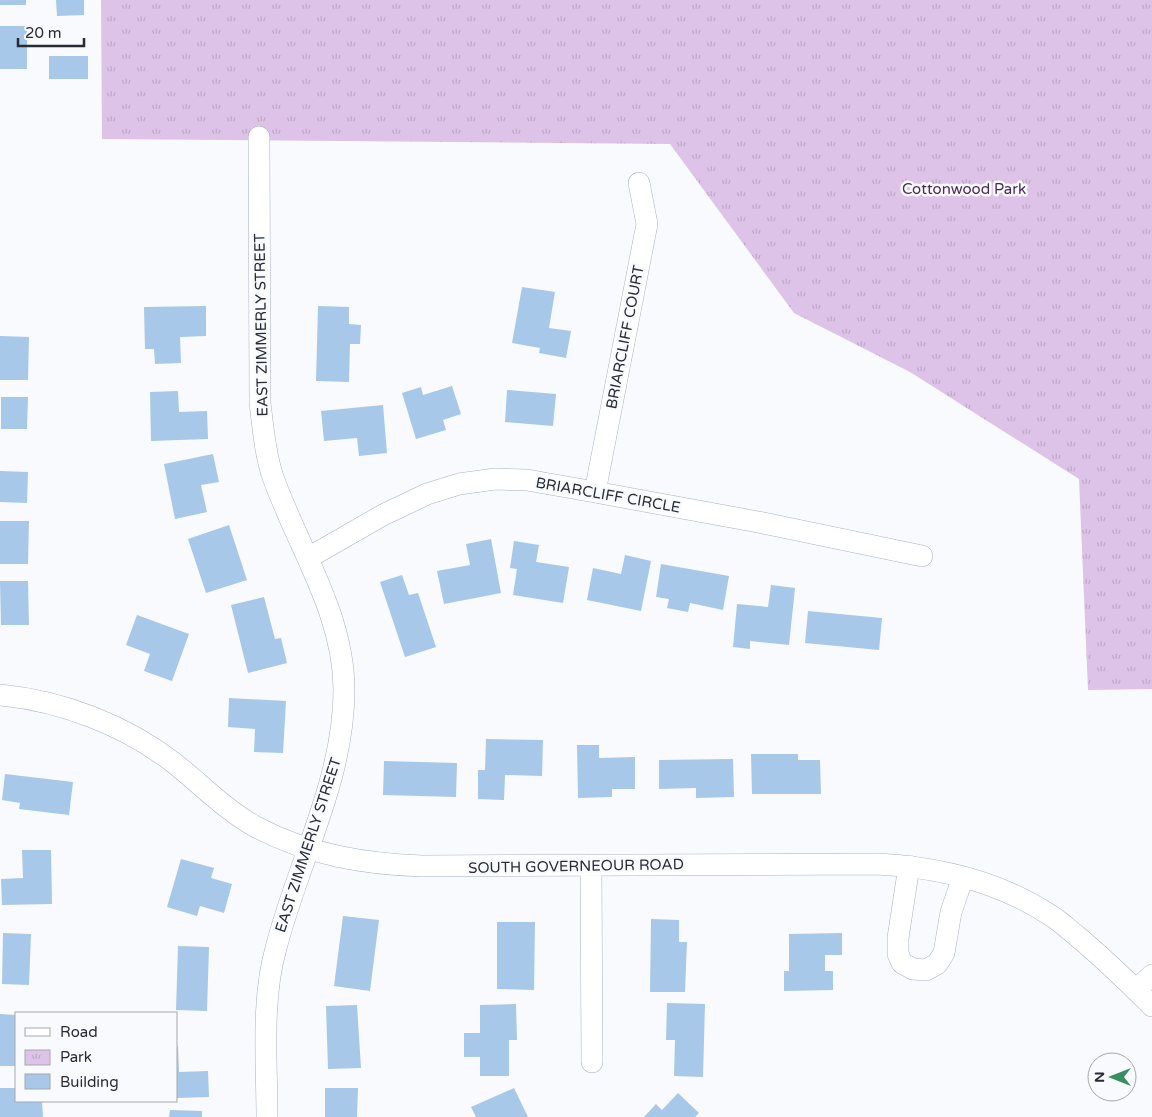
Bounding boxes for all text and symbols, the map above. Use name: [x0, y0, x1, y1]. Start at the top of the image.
scale bar: [18, 15, 84, 47]
text: 20 m: [25, 24, 62, 42]
park label: Cottonwood Park: [902, 180, 1026, 198]
street label: EAST ZIMMERLY STREET: [250, 233, 272, 417]
street label: BRIARCLIFF COURT: [602, 264, 648, 410]
street label: BRIARCLIFF CIRCLE: [534, 473, 682, 517]
street label: EAST ZIMMERLY STREET: [271, 755, 345, 935]
street label: SOUTH GOVERNEOUR ROAD: [468, 855, 684, 877]
legend: [15, 1012, 178, 1102]
text: Road: [60, 1023, 98, 1041]
text: Park: [60, 1048, 92, 1066]
north arrow: [1087, 1052, 1137, 1102]
text: N: [1091, 1071, 1108, 1083]
text: Building: [60, 1073, 119, 1091]

